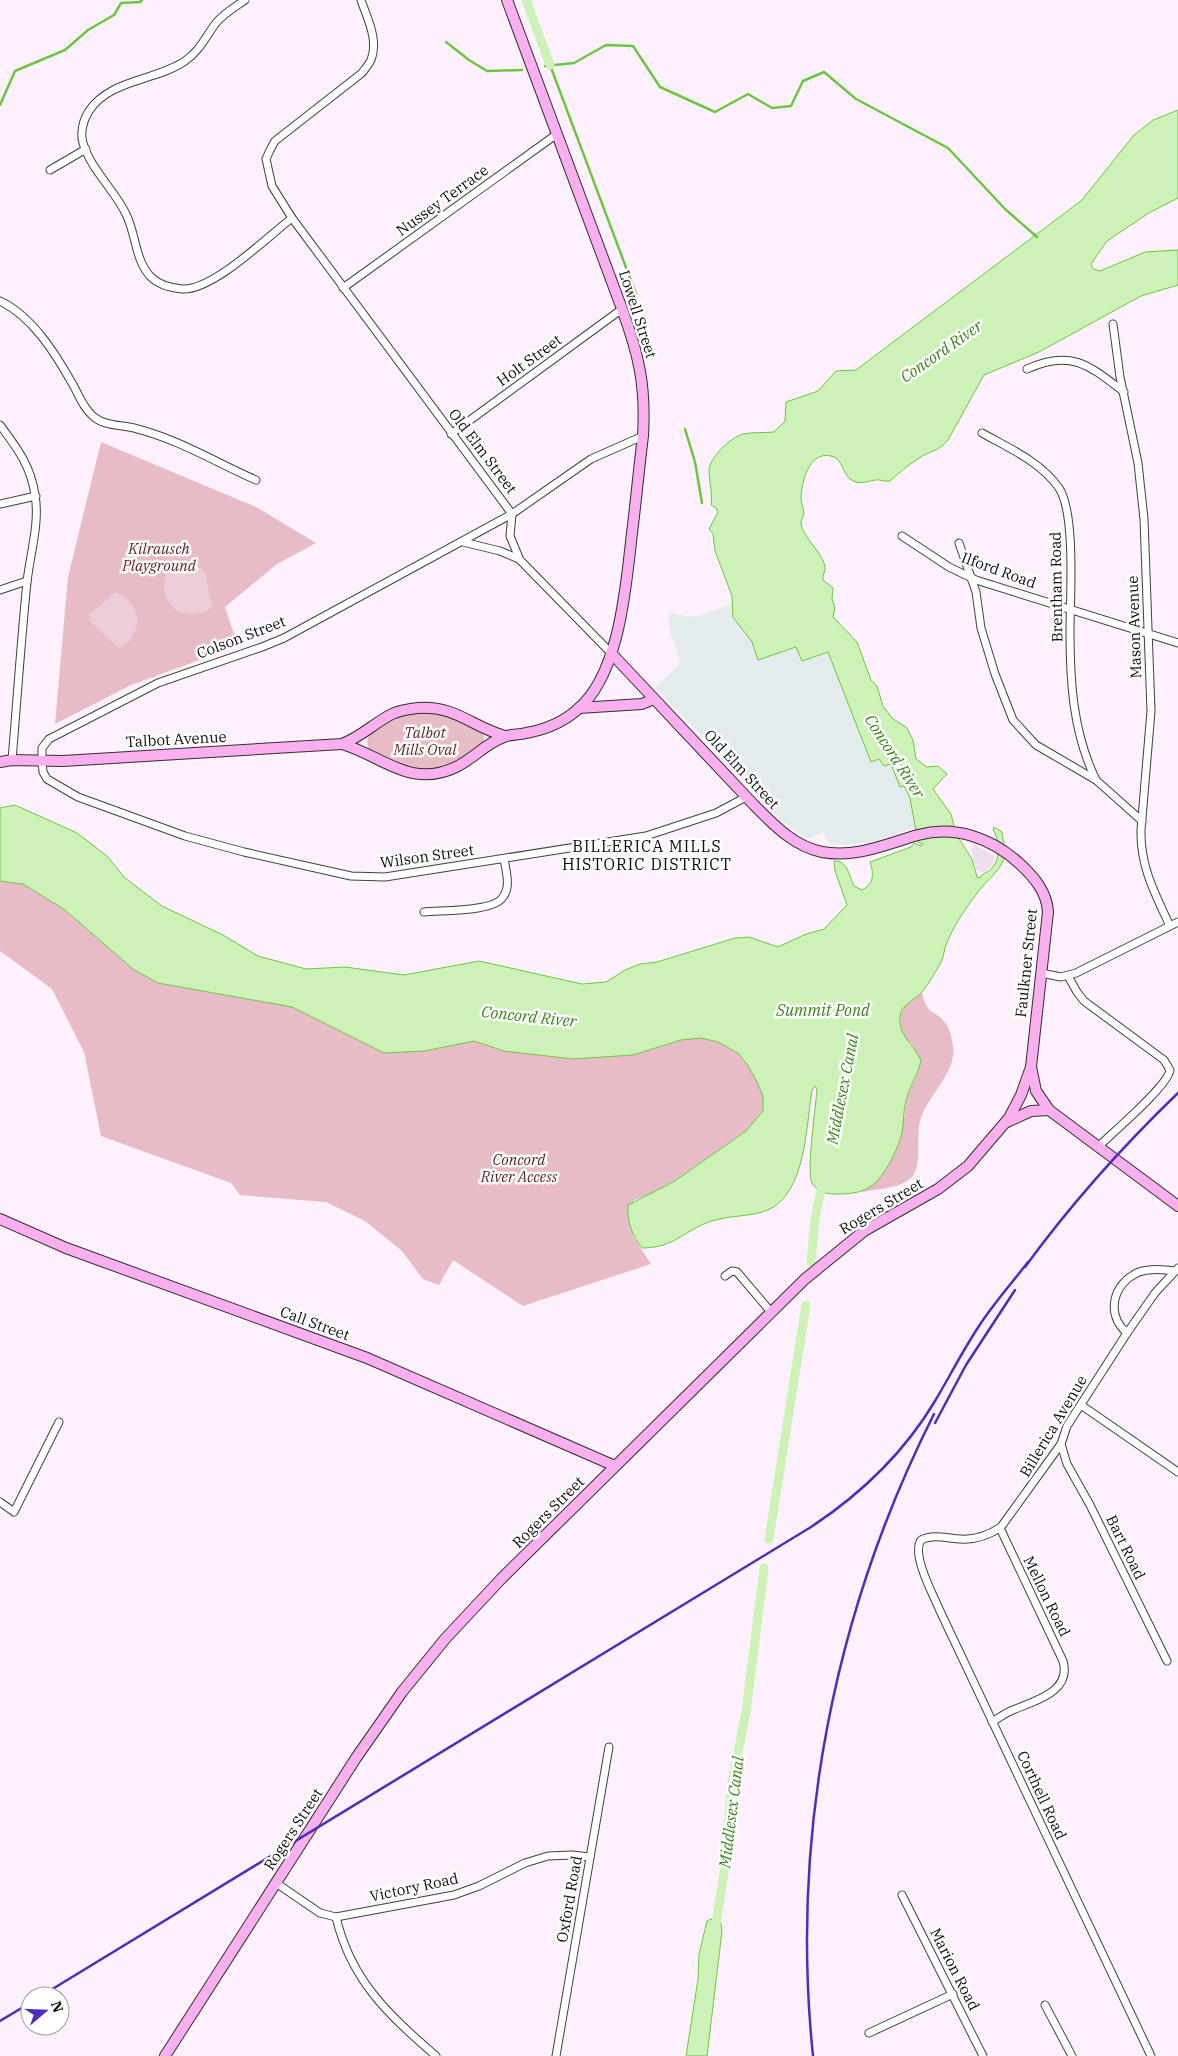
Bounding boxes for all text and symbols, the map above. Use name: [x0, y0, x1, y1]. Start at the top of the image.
street label: Nussey Terrace: [392, 160, 492, 240]
street label: Lowell Street: [615, 268, 661, 360]
water label: Concord River: [896, 315, 987, 387]
street label: Holt Street: [493, 330, 565, 390]
street label: Old Elm Street: [445, 405, 521, 497]
street label: Brentham Road: [1046, 531, 1066, 643]
park label: Kilrausch Playground: [121, 539, 197, 575]
street label: Ilford Road: [959, 548, 1039, 592]
street label: Mason Avenue: [1123, 575, 1145, 679]
street label: Colson Street: [194, 611, 288, 663]
water label: Concord River: [861, 710, 930, 802]
park label: Talbot Mills Oval: [392, 723, 457, 759]
street label: Old Elm Street: [700, 725, 784, 813]
street label: Talbot Avenue: [125, 727, 227, 751]
district label: BILLERICA MILLS HISTORIC DISTRICT: [562, 836, 732, 874]
street label: Wilson Street: [379, 840, 475, 872]
street label: Faulkner Street: [1011, 908, 1041, 1018]
water label: Summit Pond: [775, 1000, 870, 1020]
water label: Concord River: [480, 1001, 579, 1031]
water label: Middlesex Canal: [821, 1032, 863, 1147]
park label: Concord River Access: [480, 1150, 558, 1186]
street label: Rogers Street: [836, 1174, 926, 1238]
street label: Call Street: [278, 1302, 352, 1344]
street label: Billerica Avenue: [1015, 1372, 1091, 1480]
street label: Rogers Street: [508, 1472, 588, 1552]
street label: Bart Road: [1102, 1512, 1150, 1582]
street label: Mellon Road: [1019, 1553, 1075, 1639]
street label: Corthell Road: [1013, 1748, 1071, 1842]
water label: Middlesex Canal: [714, 1755, 748, 1870]
street label: Rogers Street: [259, 1784, 327, 1874]
street label: Oxford Road: [552, 1854, 586, 1944]
street label: Victory Road: [368, 1868, 460, 1906]
street label: Marion Road: [926, 1925, 984, 2013]
north arrow: [20, 1986, 70, 2036]
text: N: [47, 1999, 68, 2015]

